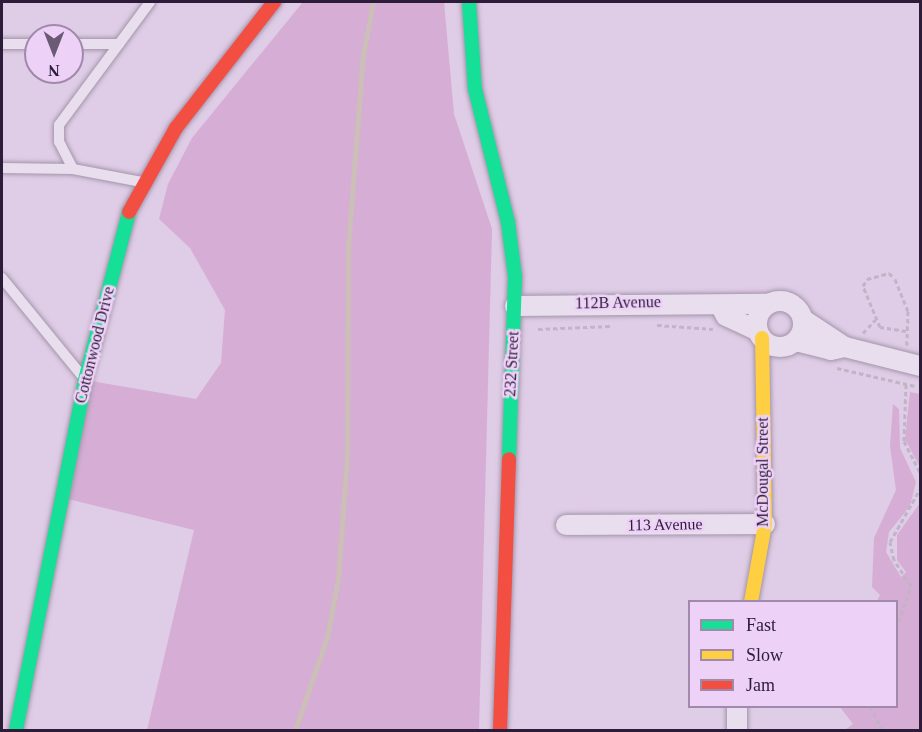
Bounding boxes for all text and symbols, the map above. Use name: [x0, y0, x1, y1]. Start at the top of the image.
north arrow: [24, 24, 84, 84]
text: N: [48, 62, 60, 79]
street label: Cottonwood Drive: [71, 285, 119, 405]
street label: 112B Avenue: [575, 293, 661, 313]
street label: 232 Street: [501, 331, 523, 397]
street label: McDougal Street: [753, 417, 773, 527]
street label: 113 Avenue: [627, 515, 703, 535]
legend: [688, 600, 898, 708]
text: Fast: [746, 615, 776, 635]
text: Slow: [746, 645, 783, 665]
text: Jam: [746, 675, 775, 695]

